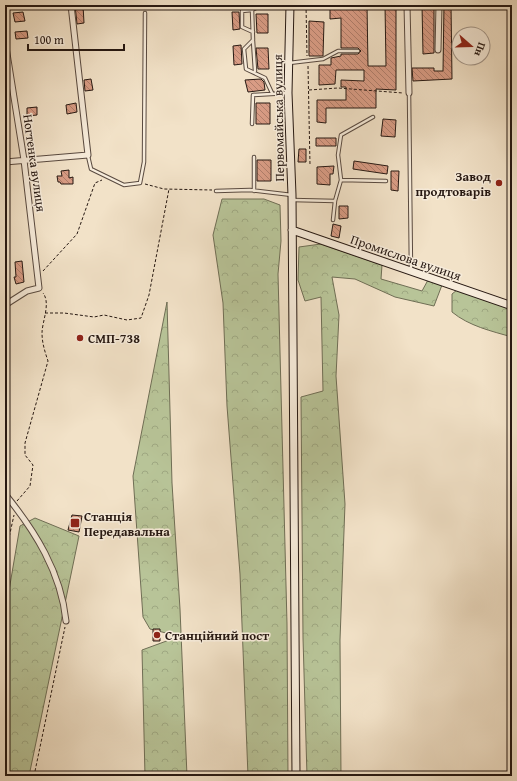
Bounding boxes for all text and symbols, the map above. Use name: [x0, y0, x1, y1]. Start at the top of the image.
scale bar: [28, 26, 124, 52]
north arrow: [451, 26, 491, 66]
text: 100 m: [34, 31, 64, 48]
text: Пн: [470, 40, 490, 59]
street label: Первомайська вулиця: [268, 54, 289, 182]
street label: Ногтенка вулиця: [18, 113, 51, 214]
place label: Завод продтоварів: [415, 167, 491, 201]
marker: Завод продтоварів: [494, 178, 504, 188]
street label: Промислова вулиця: [348, 230, 464, 285]
place label: СМП-738: [88, 329, 140, 348]
marker: СМП-738: [75, 333, 85, 343]
place label: Станція Передавальна: [84, 507, 170, 541]
marker: Станція Передавальна: [69, 517, 81, 529]
place label: Станційний пост: [165, 626, 269, 645]
marker: Станційний пост: [152, 630, 162, 640]

